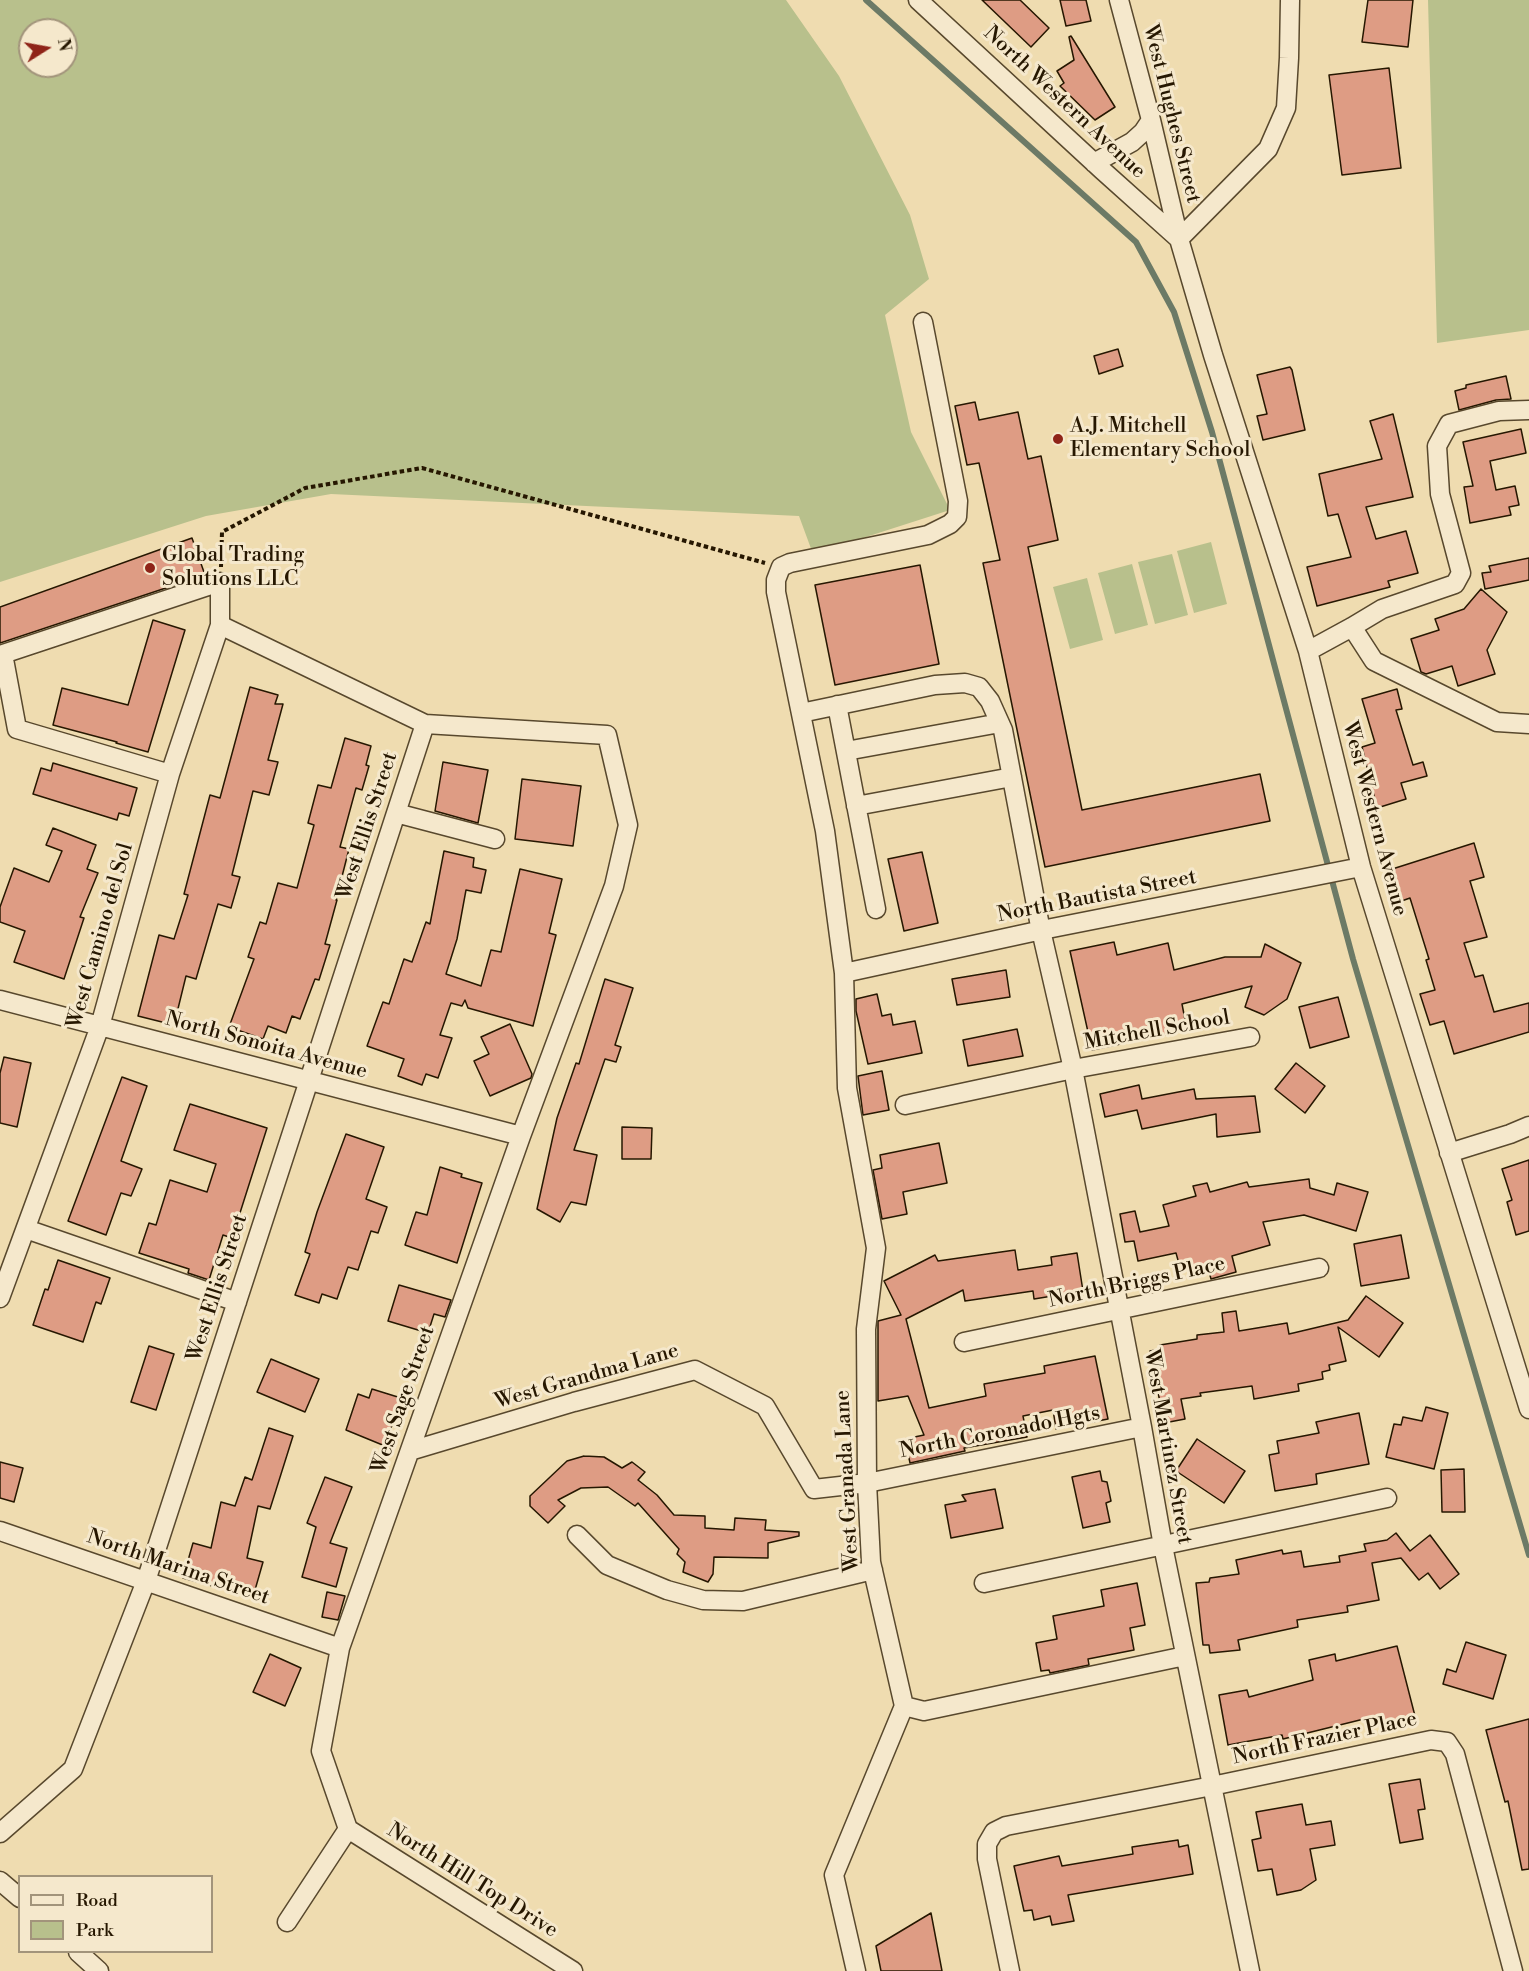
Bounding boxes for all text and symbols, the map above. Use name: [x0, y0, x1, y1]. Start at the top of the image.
north arrow: [18, 18, 78, 78]
street label: North Western Avenue: [978, 21, 1150, 185]
street label: West Hughes Street: [1137, 22, 1205, 206]
text: N: [53, 37, 75, 53]
place label: A.J. Mitchell Elementary School: [1070, 414, 1250, 464]
marker: A.J. Mitchell Elementary School: [1051, 432, 1065, 446]
place label: Global Trading Solutions LLC: [162, 543, 304, 593]
marker: Global Trading Solutions LLC: [143, 561, 157, 575]
street label: West Western Avenue: [1336, 719, 1412, 919]
street label: West Ellis Street: [332, 749, 404, 903]
street label: West Camino del Sol: [62, 840, 140, 1032]
street label: North Bautista Street: [995, 865, 1199, 929]
street label: Mitchell School: [1082, 1006, 1232, 1056]
street label: North Sonoita Avenue: [162, 1007, 370, 1085]
street label: West Ellis Street: [182, 1211, 254, 1365]
street label: North Briggs Place: [1046, 1252, 1228, 1314]
street label: West Sage Street: [367, 1323, 441, 1477]
street label: West Grandma Lane: [492, 1339, 682, 1415]
street label: West Martinez Street: [1137, 1348, 1197, 1546]
street label: West Granada Lane: [831, 1389, 865, 1573]
street label: North Coronado Hgts: [898, 1401, 1102, 1465]
street label: North Marina Street: [83, 1525, 273, 1611]
street label: North Frazier Place: [1230, 1707, 1420, 1771]
street label: North Hill Top Drive: [382, 1818, 562, 1944]
legend: [18, 1875, 213, 1953]
text: Road: [76, 1889, 118, 1912]
text: Park: [76, 1919, 113, 1942]

